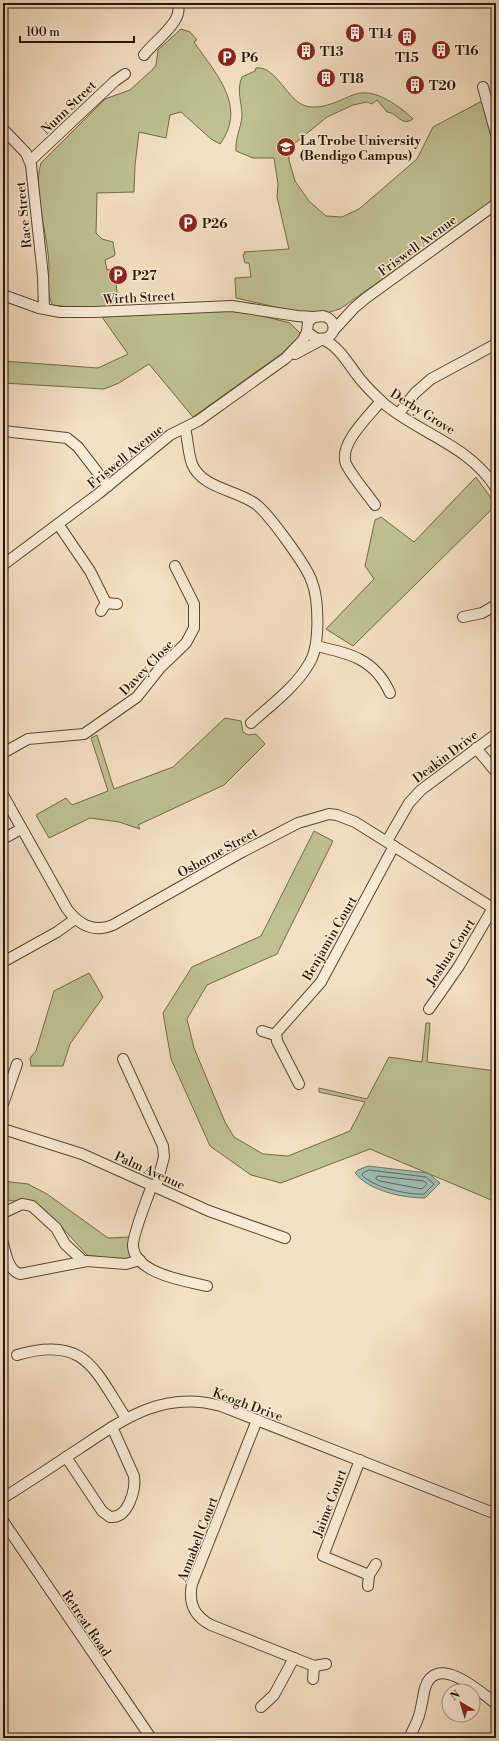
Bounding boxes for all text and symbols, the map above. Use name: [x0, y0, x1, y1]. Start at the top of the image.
scale bar: [20, 18, 134, 44]
building icon: T14: [344, 22, 366, 44]
text: 100 m: [26, 25, 60, 40]
place label: T14: [369, 26, 393, 42]
building icon: T15: [396, 26, 418, 48]
building icon: T16: [430, 39, 452, 61]
building icon: T13: [295, 40, 317, 62]
place label: T16: [455, 43, 478, 59]
place label: T13: [320, 44, 344, 60]
parking icon: P6: [216, 46, 238, 68]
place label: P6: [241, 50, 258, 66]
place label: T15: [395, 50, 419, 66]
building icon: T18: [315, 67, 337, 89]
place label: T18: [340, 71, 364, 87]
building icon: T20: [404, 74, 426, 96]
street label: Nunn Street: [38, 77, 100, 138]
place label: T20: [429, 78, 456, 94]
place label: La Trobe University (Bendigo Campus): [300, 133, 421, 164]
school or university icon: La Trobe University (Bendigo Campus): [275, 136, 297, 158]
street label: Race Street: [12, 180, 35, 249]
parking icon: P26: [177, 212, 199, 234]
street label: Friswell Avenue: [375, 212, 460, 280]
place label: P26: [202, 216, 227, 232]
parking icon: P27: [107, 264, 129, 286]
place label: P27: [132, 268, 157, 284]
street label: Wirth Street: [102, 288, 176, 308]
street label: Derby Grove: [387, 386, 458, 438]
street label: Friswell Avenue: [84, 421, 167, 492]
street label: Davey Close: [116, 636, 177, 699]
street label: Deakin Drive: [410, 727, 482, 787]
street label: Osborne Street: [175, 824, 260, 881]
street label: Benjamin Court: [299, 893, 361, 984]
street label: Joshua Court: [423, 915, 479, 990]
street label: Palm Avenue: [112, 1148, 188, 1194]
street label: Keogh Drive: [210, 1385, 285, 1425]
street label: Jaime Court: [309, 1467, 350, 1540]
street label: Annabell Court: [174, 1494, 222, 1585]
street label: Retreat Road: [58, 1588, 114, 1660]
north arrow: [441, 1683, 481, 1723]
text: N: [448, 1688, 463, 1704]

